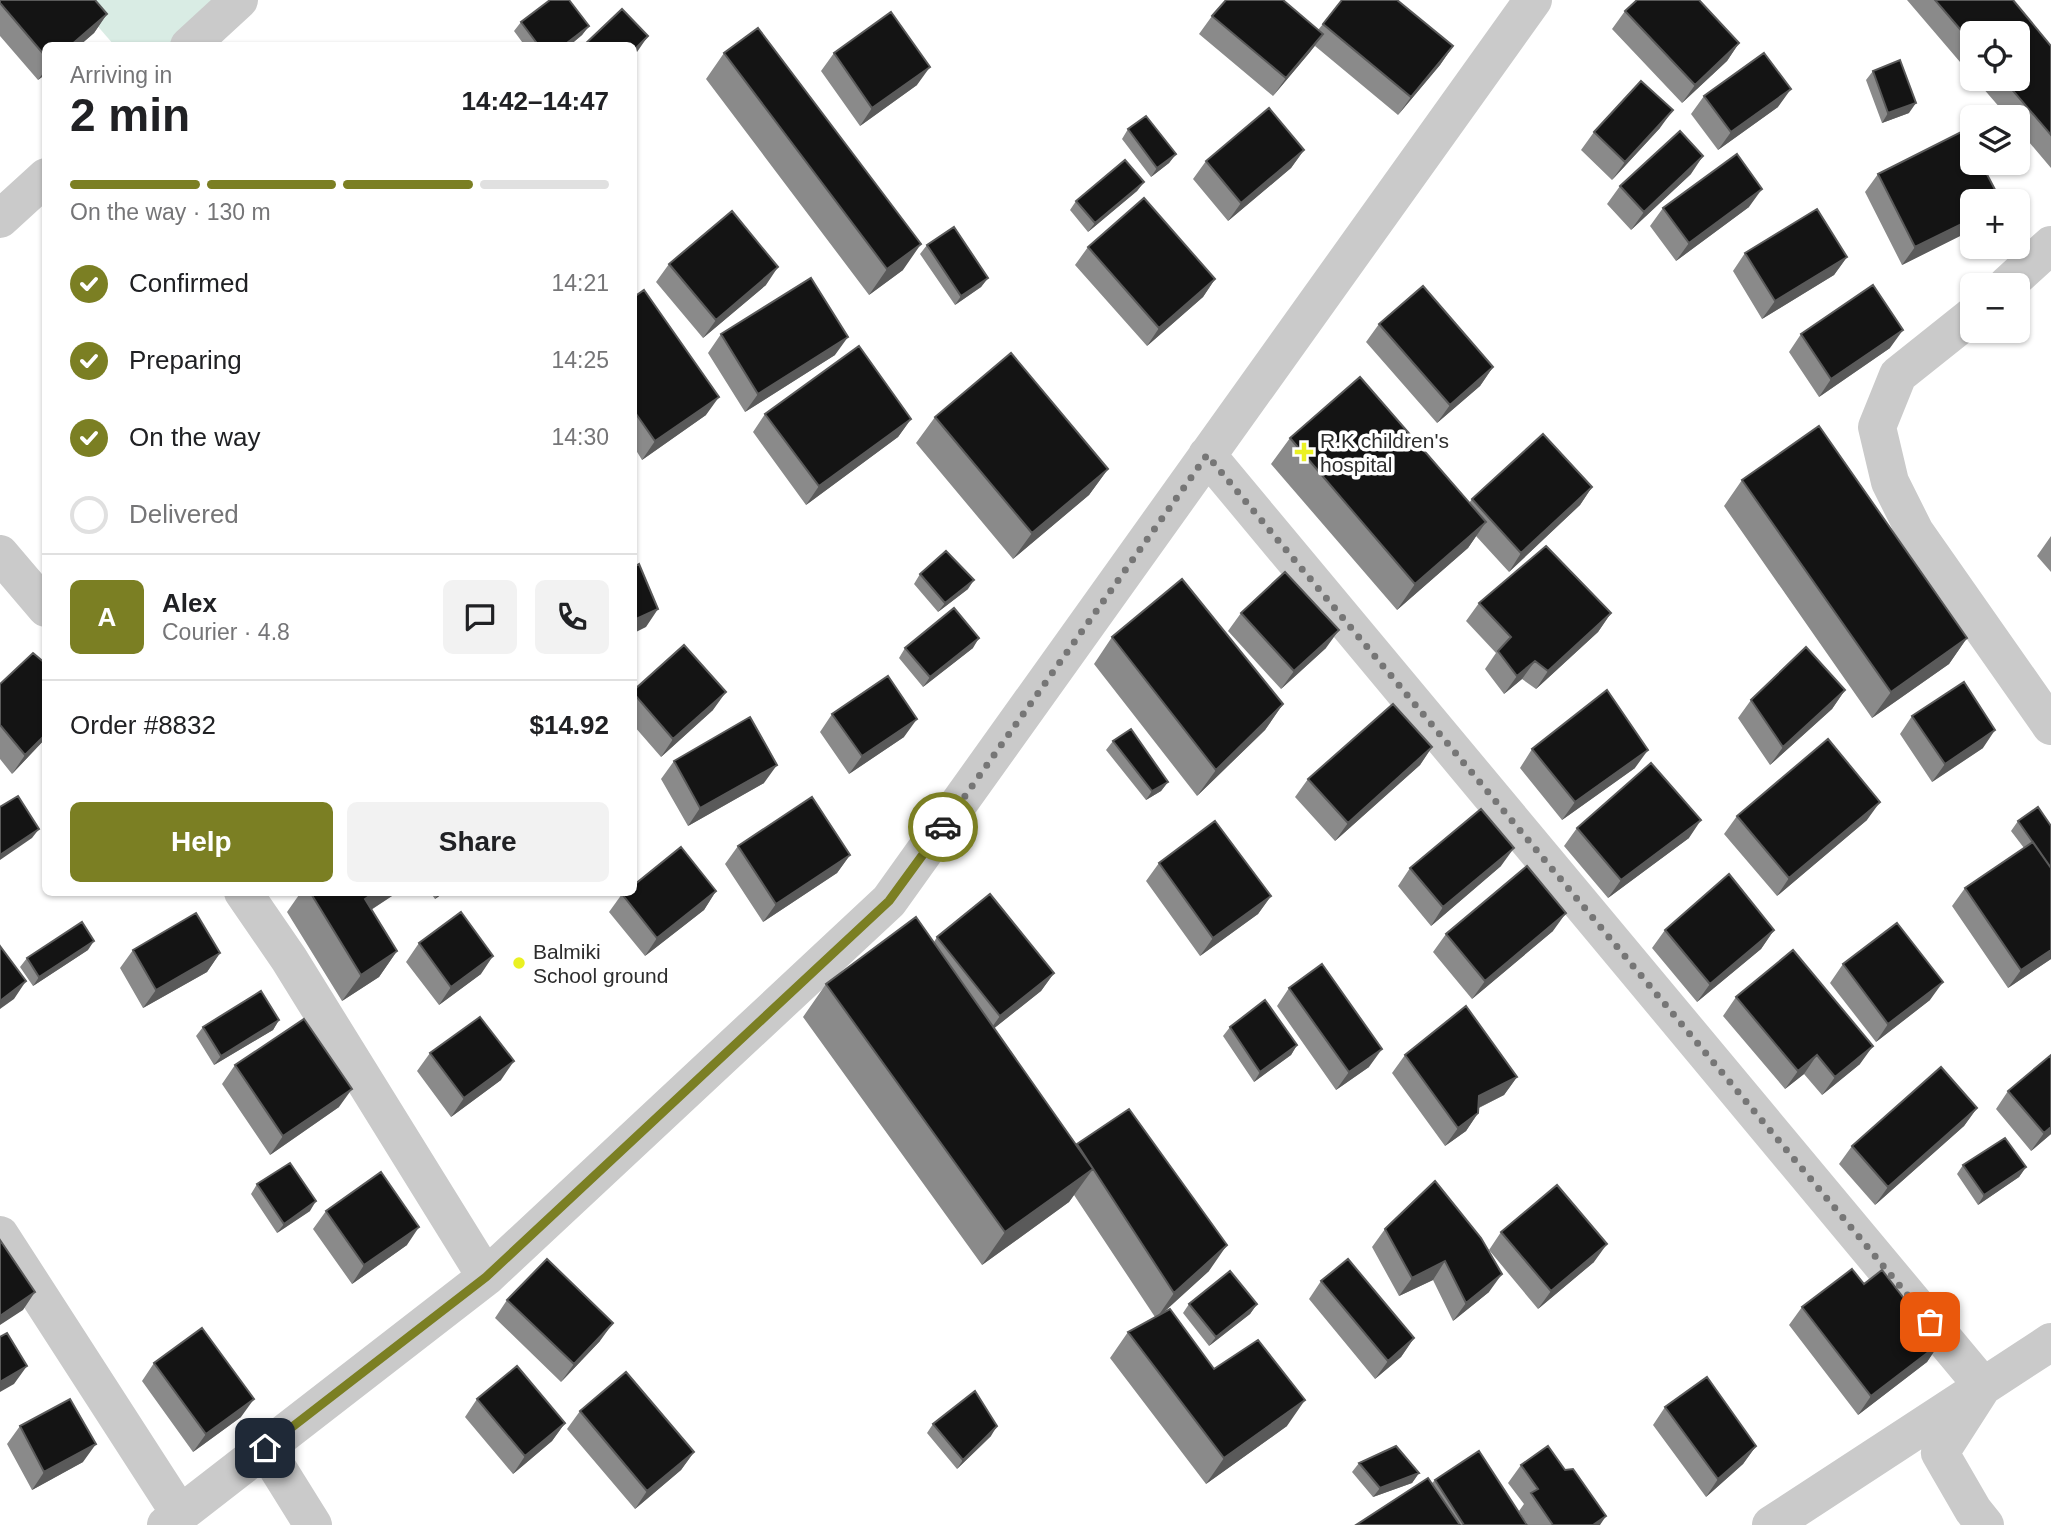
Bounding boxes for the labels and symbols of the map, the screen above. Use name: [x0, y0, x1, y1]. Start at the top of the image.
place label: R.K children's hospital: [1320, 429, 1449, 476]
marker: R.K children's hospital: [1294, 442, 1314, 462]
courier: [908, 792, 978, 862]
place label: Balmiki School ground: [533, 940, 668, 987]
marker: Balmiki School ground: [511, 955, 527, 971]
pin: [1900, 1292, 1960, 1352]
pin: [235, 1418, 295, 1478]

